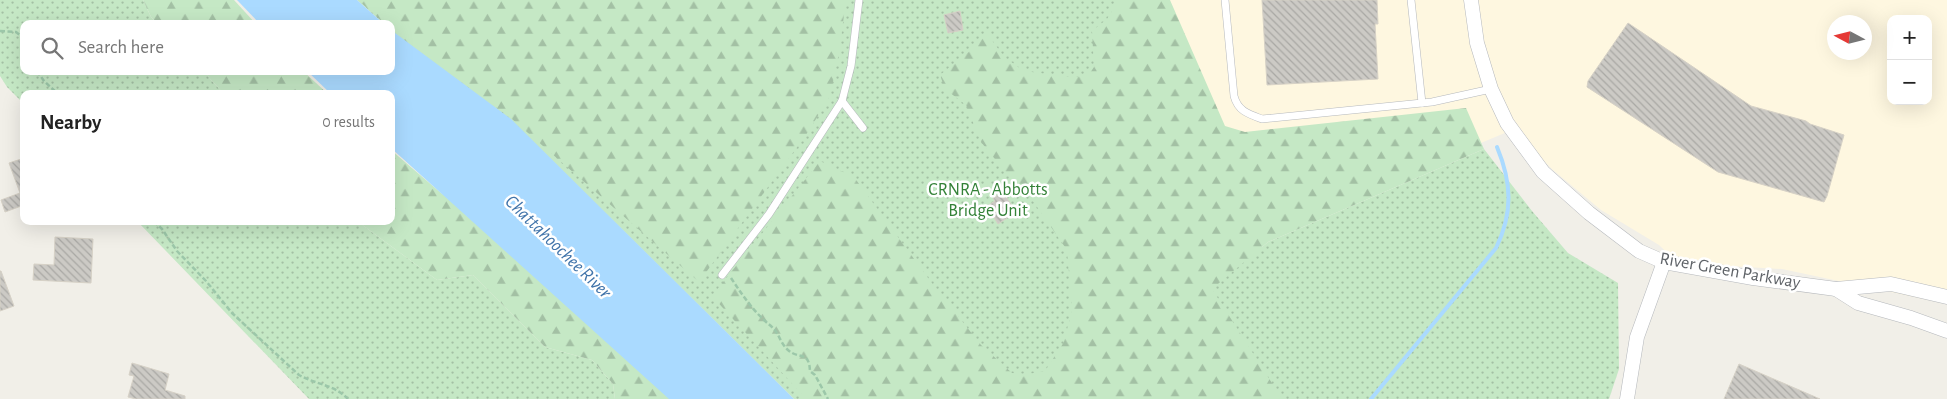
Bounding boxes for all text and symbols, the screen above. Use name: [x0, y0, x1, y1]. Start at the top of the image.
north arrow: [1827, 15, 1872, 60]
map controls: [1887, 15, 1932, 105]
button: +: [1887, 15, 1932, 60]
search box: [20, 20, 395, 75]
icon: search: [38, 34, 66, 62]
text: Search here: [78, 38, 164, 57]
button: −: [1887, 60, 1932, 105]
text: Nearby: [40, 112, 101, 133]
text: 0 results: [322, 114, 375, 130]
park label: CRNRA - Abbotts Bridge Unit: [928, 181, 1048, 220]
water label: Chattahoochee River: [501, 192, 615, 303]
street label: River Green Parkway: [1658, 250, 1802, 292]

